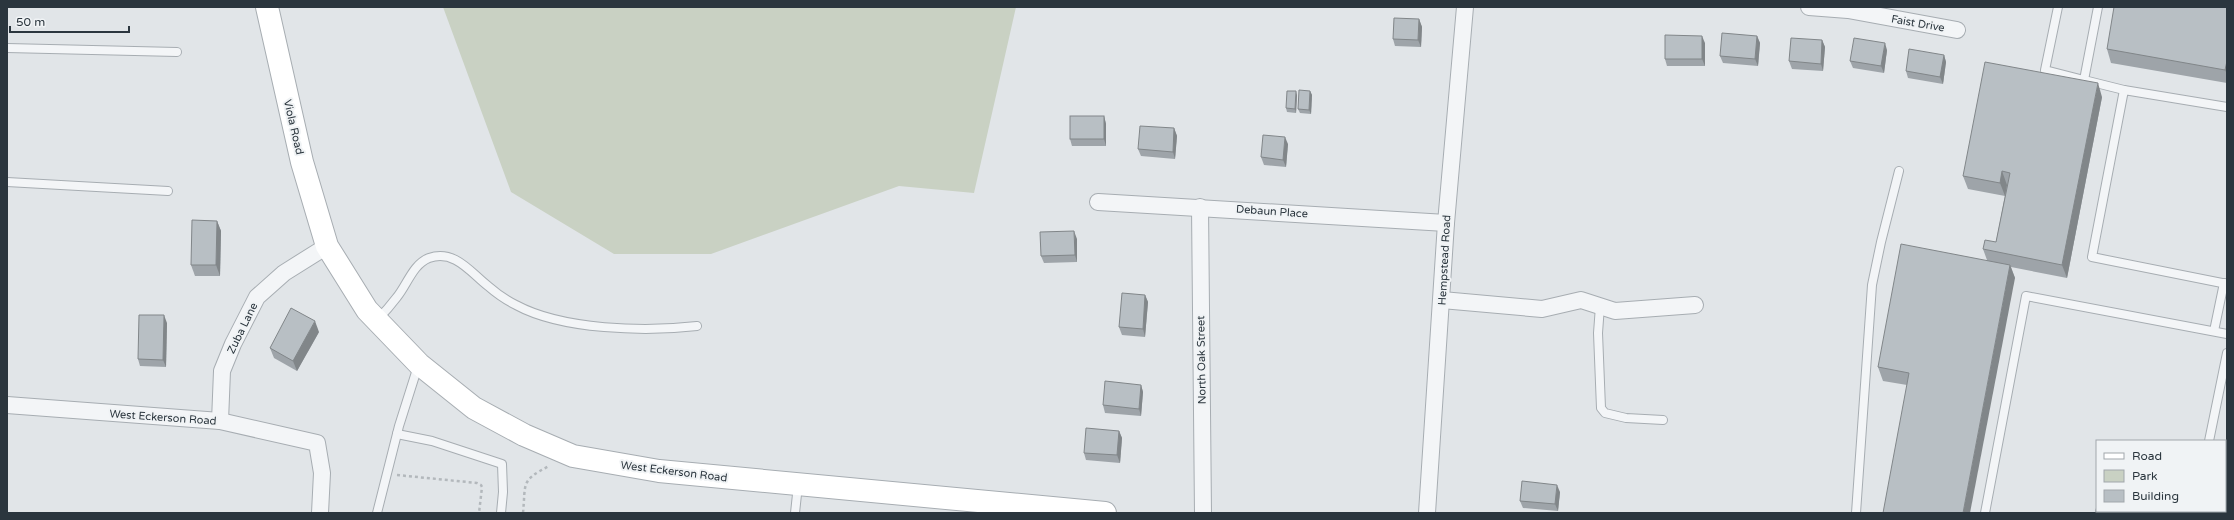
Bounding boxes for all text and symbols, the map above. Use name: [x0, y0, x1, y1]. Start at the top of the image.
scale bar: [10, 8, 129, 34]
street label: Faist Drive: [1890, 12, 1946, 35]
text: 50 m: [16, 15, 45, 29]
street label: Viola Road: [281, 98, 306, 156]
street label: Debaun Place: [1236, 203, 1308, 220]
street label: Hempstead Road: [1436, 214, 1453, 306]
street label: Zuba Lane: [225, 301, 260, 356]
street label: North Oak Street: [1194, 316, 1209, 404]
street label: West Eckerson Road: [109, 407, 217, 428]
legend: [2096, 440, 2226, 512]
text: Road: [2132, 449, 2162, 463]
street label: West Eckerson Road: [620, 459, 728, 484]
text: Park: [2132, 469, 2158, 483]
text: Building: [2132, 489, 2179, 503]

